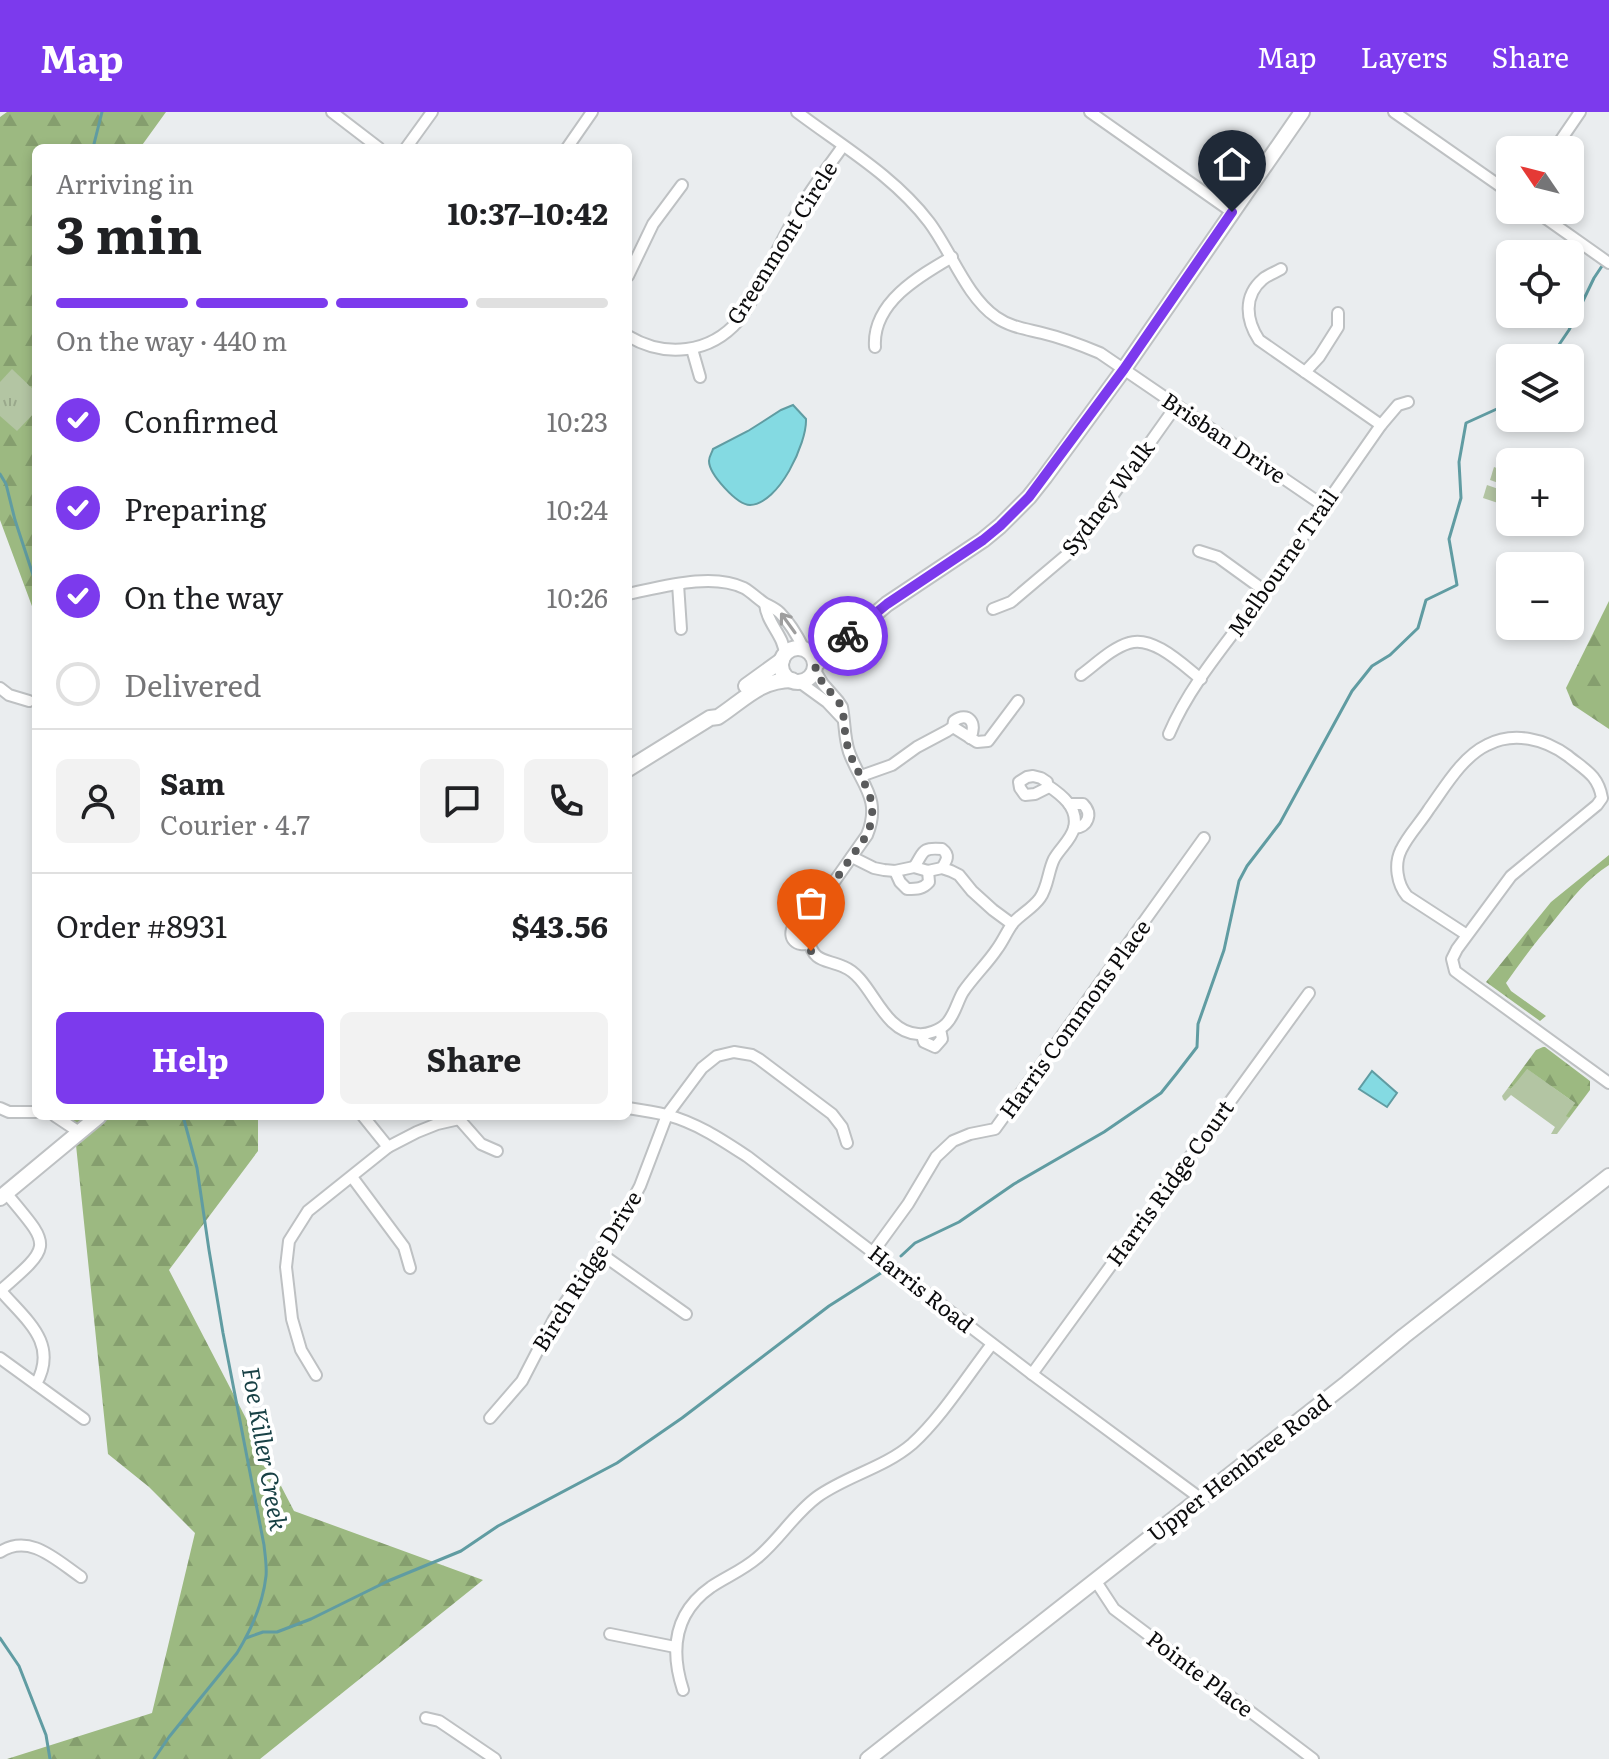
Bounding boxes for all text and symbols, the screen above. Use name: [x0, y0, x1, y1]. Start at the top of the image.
text: Map: [40, 28, 124, 85]
text: Map: [1257, 35, 1316, 77]
text: Layers: [1360, 35, 1447, 77]
text: Share: [1491, 35, 1569, 77]
pin: [1198, 130, 1266, 212]
north arrow: [1496, 136, 1584, 224]
map controls: [1496, 136, 1584, 640]
icon: home: [1210, 142, 1254, 186]
street label: Greenmont Circle: [717, 154, 844, 330]
text: Arriving in: [56, 163, 194, 202]
text: 10:37–10:42: [447, 190, 608, 234]
text: 3 min: [56, 193, 202, 270]
button: locate: [1496, 240, 1584, 328]
text: On the way · 440 m: [56, 320, 287, 359]
button: layers: [1496, 344, 1584, 432]
street label: Brisban Drive: [1156, 383, 1294, 491]
icon: check: [56, 398, 100, 442]
text: Confirmed: [124, 398, 278, 442]
text: 10:23: [547, 401, 608, 440]
street label: Sydney Walk: [1052, 432, 1162, 562]
button: +: [1496, 448, 1584, 536]
street label: Melbourne Trail: [1219, 482, 1345, 643]
icon: check: [56, 486, 100, 530]
text: Preparing: [124, 486, 266, 530]
text: 10:24: [546, 489, 608, 528]
button: −: [1496, 552, 1584, 640]
icon: check: [56, 574, 100, 618]
text: On the way: [124, 574, 283, 618]
text: 10:26: [547, 577, 608, 616]
courier: [808, 596, 888, 676]
one-way arrow: [779, 613, 796, 635]
icon: bike: [826, 614, 870, 658]
text: Delivered: [124, 662, 261, 706]
button: person: [56, 759, 140, 843]
button: chat: [420, 759, 504, 843]
button: phone: [524, 759, 608, 843]
text: Sam: [160, 760, 225, 804]
text: Courier · 4.7: [160, 804, 310, 843]
pin: [777, 869, 845, 951]
icon: bag: [789, 881, 833, 925]
text: Order #8931: [56, 903, 227, 947]
text: $43.56: [512, 903, 608, 947]
street label: Harris Commons Place: [990, 912, 1157, 1124]
button: Help: [56, 1012, 324, 1104]
button: Share: [340, 1012, 608, 1104]
street label: Harris Ridge Court: [1097, 1092, 1241, 1272]
street label: Birch Ridge Drive: [523, 1183, 648, 1357]
street label: Harris Road: [862, 1236, 982, 1340]
water label: Foe Killer Creek: [235, 1364, 298, 1534]
street label: Upper Hembree Road: [1140, 1385, 1337, 1549]
street label: Pointe Place: [1140, 1622, 1261, 1724]

